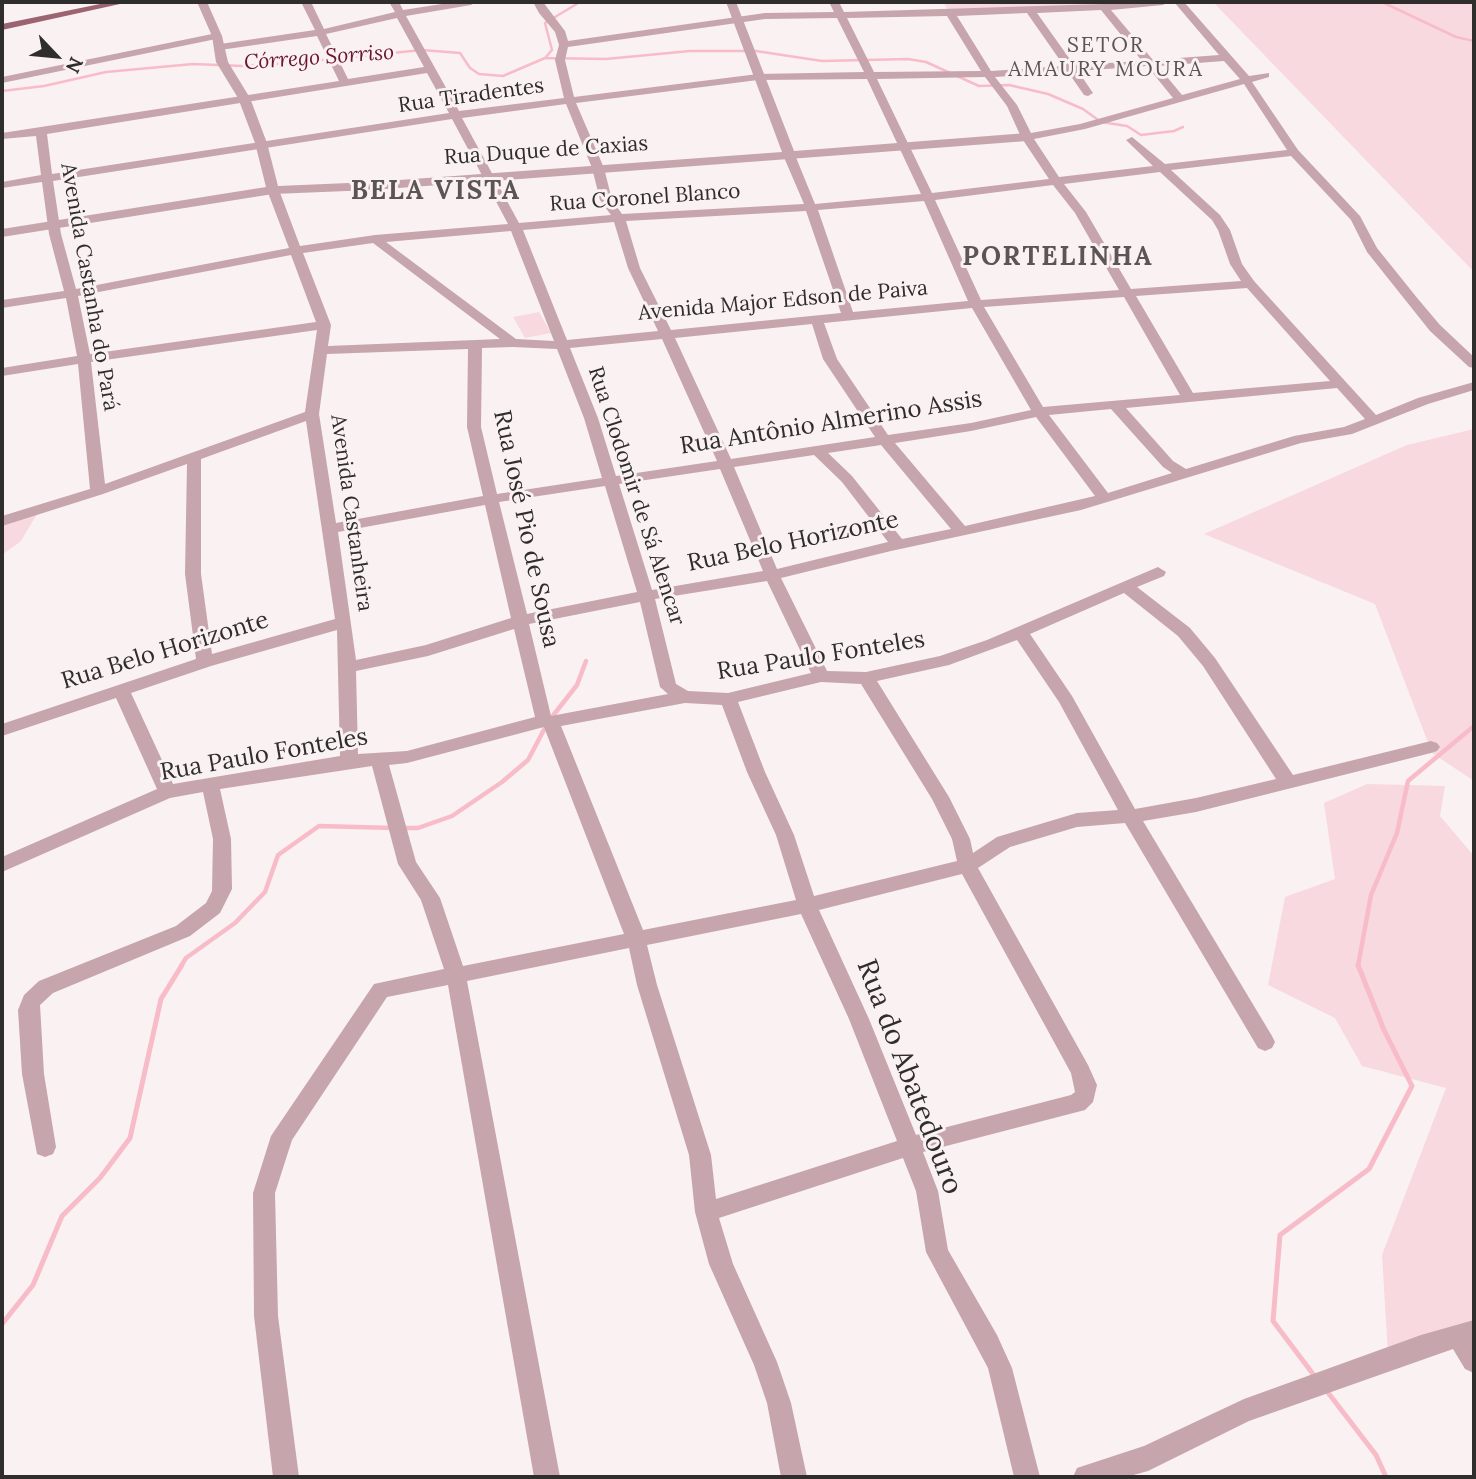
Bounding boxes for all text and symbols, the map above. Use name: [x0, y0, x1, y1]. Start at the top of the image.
north arrow: [21, 21, 91, 91]
district label: SETOR AMAURY MOURA: [1010, 33, 1202, 83]
water label: Córrego Sorriso: [243, 40, 395, 76]
text: N: [61, 53, 89, 77]
street label: Rua Tiradentes: [396, 73, 546, 119]
street label: Rua Duque de Caxias: [443, 131, 649, 171]
street label: Avenida Castanha do Pará: [55, 161, 123, 413]
district label: BELA VISTA: [352, 176, 520, 208]
street label: Rua Coronel Blanco: [549, 179, 741, 217]
district label: PORTELINHA: [964, 242, 1152, 274]
street label: Avenida Major Edson de Paiva: [637, 276, 929, 326]
street label: Rua Clodomir de Sá Alencar: [582, 363, 690, 629]
street label: Rua Antônio Almerino Assis: [678, 385, 984, 461]
street label: Rua José Pio de Sousa: [487, 408, 565, 650]
street label: Avenida Castanheira: [325, 413, 377, 613]
street label: Rua Belo Horizonte: [685, 506, 901, 578]
street label: Rua Belo Horizonte: [58, 606, 272, 696]
street label: Rua Paulo Fonteles: [715, 625, 927, 687]
street label: Rua Paulo Fonteles: [158, 723, 370, 787]
street label: Rua do Abatedouro: [849, 955, 969, 1199]

